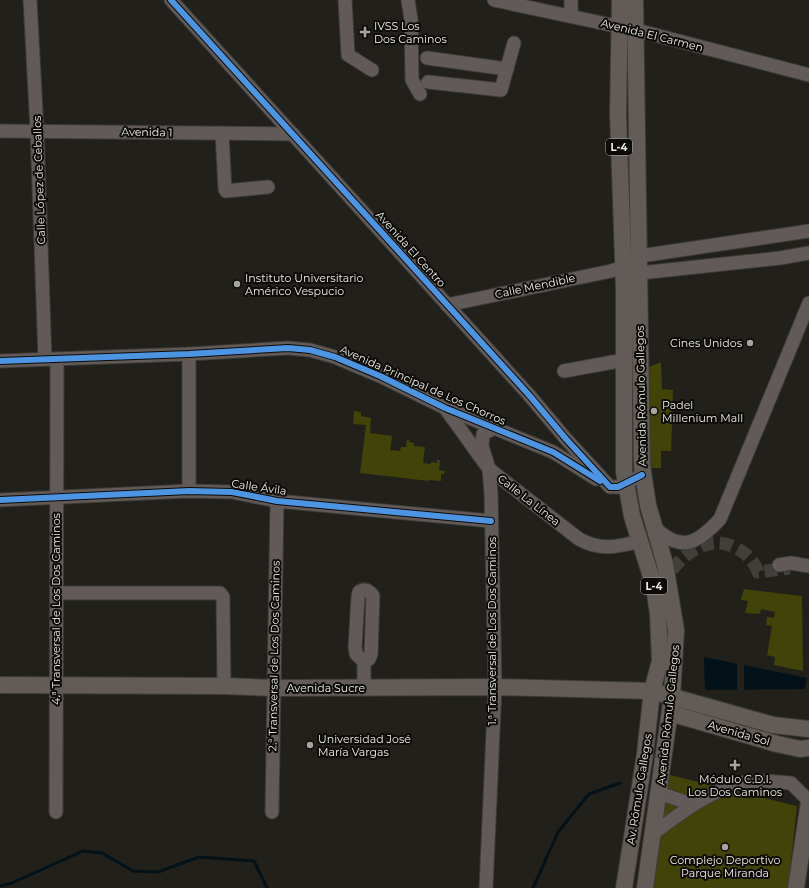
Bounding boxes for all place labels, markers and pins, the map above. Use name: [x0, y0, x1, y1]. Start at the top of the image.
place label: IVSS Los Dos Caminos: [374, 19, 447, 46]
marker: IVSS Los Dos Caminos: [359, 26, 371, 38]
place label: Instituto Universitario Américo Vespucio: [245, 271, 364, 298]
marker: Instituto Universitario Américo Vespucio: [232, 279, 242, 289]
place label: Cines Unidos: [670, 336, 743, 350]
marker: Cines Unidos: [745, 338, 755, 348]
place label: Padel Millenium Mall: [662, 398, 743, 425]
marker: Padel Millenium Mall: [649, 406, 659, 416]
place label: Universidad José María Vargas: [318, 732, 411, 759]
marker: Universidad José María Vargas: [305, 740, 315, 750]
marker: Módulo C.D.I. Los Dos Caminos: [729, 759, 741, 771]
place label: Módulo C.D.I. Los Dos Caminos: [688, 772, 783, 799]
marker: Complejo Deportivo Parque Miranda: [720, 842, 730, 852]
place label: Complejo Deportivo Parque Miranda: [670, 853, 780, 880]

